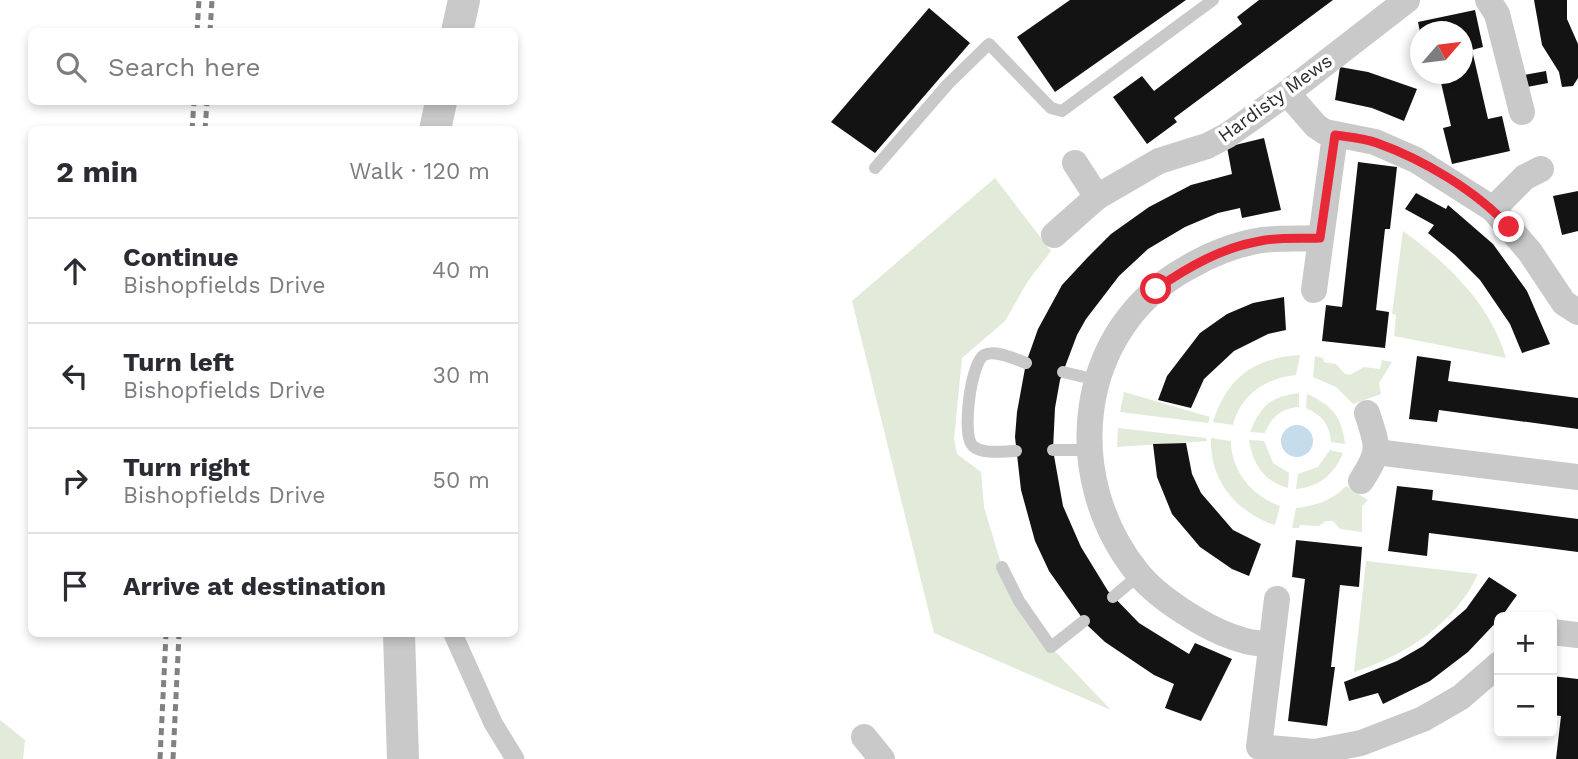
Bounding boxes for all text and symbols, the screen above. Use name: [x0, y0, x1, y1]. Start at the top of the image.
north arrow: [1410, 21, 1473, 84]
search box: [28, 28, 518, 105]
icon: search: [52, 48, 90, 86]
street label: Hardisty Mews: [1214, 49, 1336, 147]
text: Search here: [108, 52, 260, 82]
text: 2 min: [56, 154, 138, 189]
text: Walk · 120 m: [349, 158, 490, 185]
route end: [1493, 211, 1524, 242]
text: Continue: [123, 242, 239, 272]
icon: ahead: [56, 252, 94, 290]
text: 40 m: [432, 257, 490, 284]
text: Bishopfields Drive: [123, 272, 326, 299]
route start: [1140, 273, 1171, 304]
text: Turn left: [123, 347, 234, 377]
icon: left: [56, 357, 94, 395]
text: 30 m: [433, 362, 490, 389]
text: Bishopfields Drive: [123, 377, 326, 404]
text: Turn right: [123, 452, 250, 482]
icon: right: [56, 462, 94, 500]
text: 50 m: [433, 467, 490, 494]
text: Bishopfields Drive: [123, 482, 326, 509]
icon: arrive: [56, 567, 94, 605]
text: Arrive at destination: [123, 571, 386, 601]
map controls: [1494, 612, 1557, 738]
button: +: [1494, 612, 1557, 675]
button: −: [1494, 675, 1557, 738]

